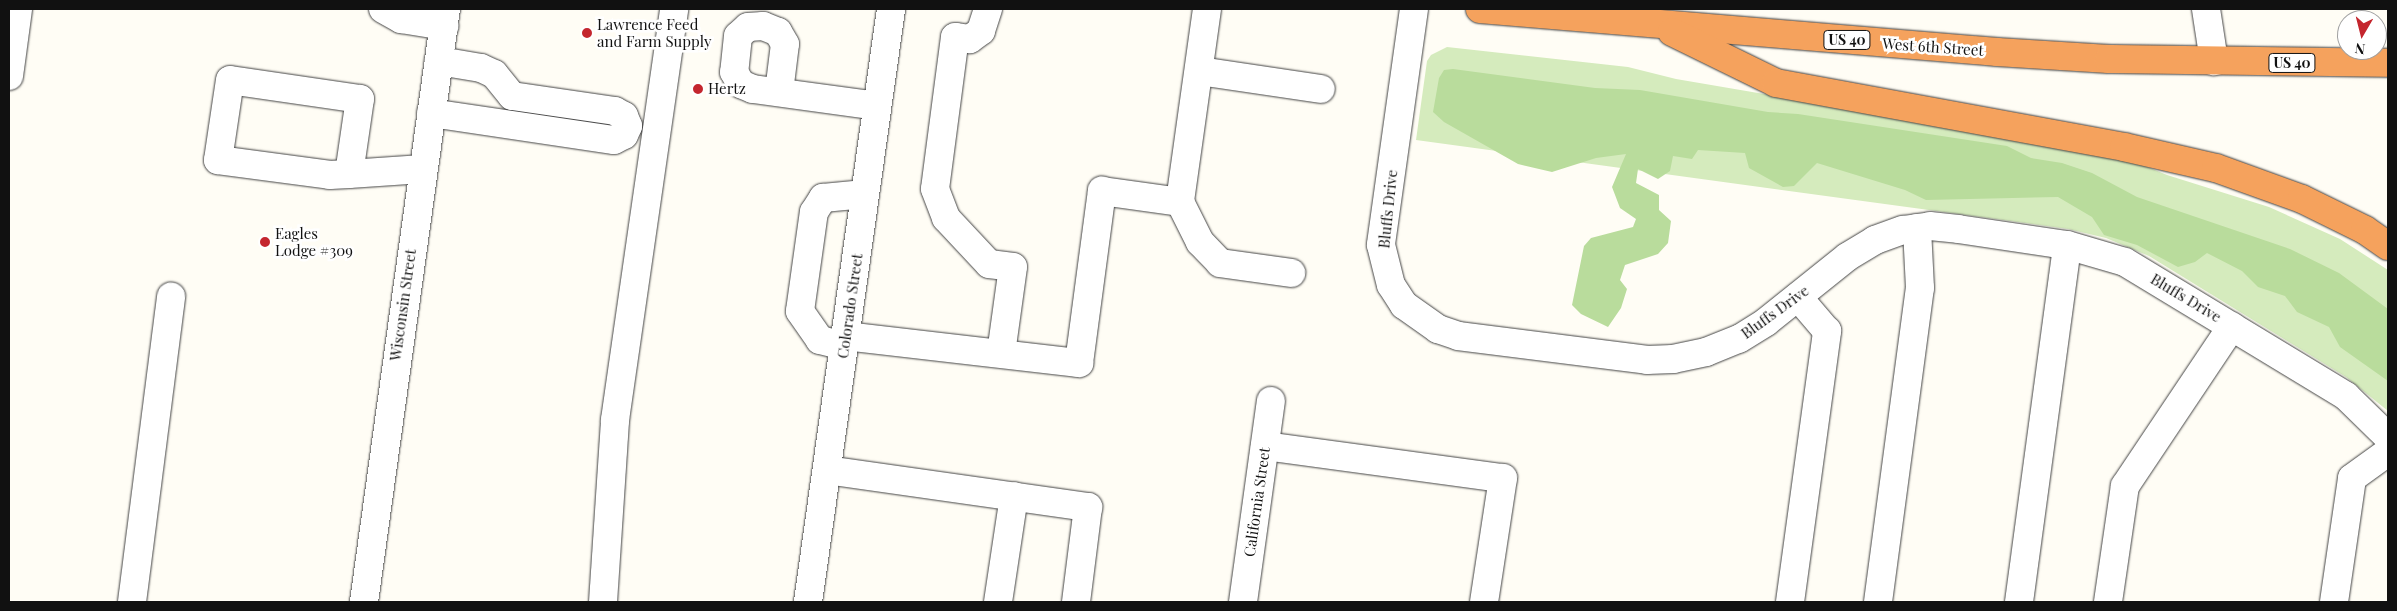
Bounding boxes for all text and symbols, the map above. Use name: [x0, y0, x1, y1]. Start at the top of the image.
north arrow: [2337, 10, 2387, 60]
place label: Lawrence Feed and Farm Supply: [597, 15, 711, 50]
marker: Lawrence Feed and Farm Supply: [581, 27, 593, 39]
road number: US 40: [1822, 28, 1872, 52]
street label: West 6th Street: [1882, 34, 1984, 60]
text: N: [2354, 39, 2366, 59]
road number: US 40: [2267, 52, 2317, 74]
place label: Hertz: [708, 80, 746, 98]
marker: Hertz: [692, 83, 704, 95]
street label: Bluffs Drive: [1375, 169, 1401, 249]
place label: Eagles Lodge #309: [275, 224, 353, 259]
marker: Eagles Lodge #309: [259, 236, 271, 248]
street label: Wisconsin Street: [386, 248, 420, 362]
street label: Colorado Street: [834, 252, 866, 360]
street label: Bluffs Drive: [2147, 270, 2225, 326]
street label: Bluffs Drive: [1738, 281, 1812, 343]
street label: California Street: [1240, 446, 1274, 558]

